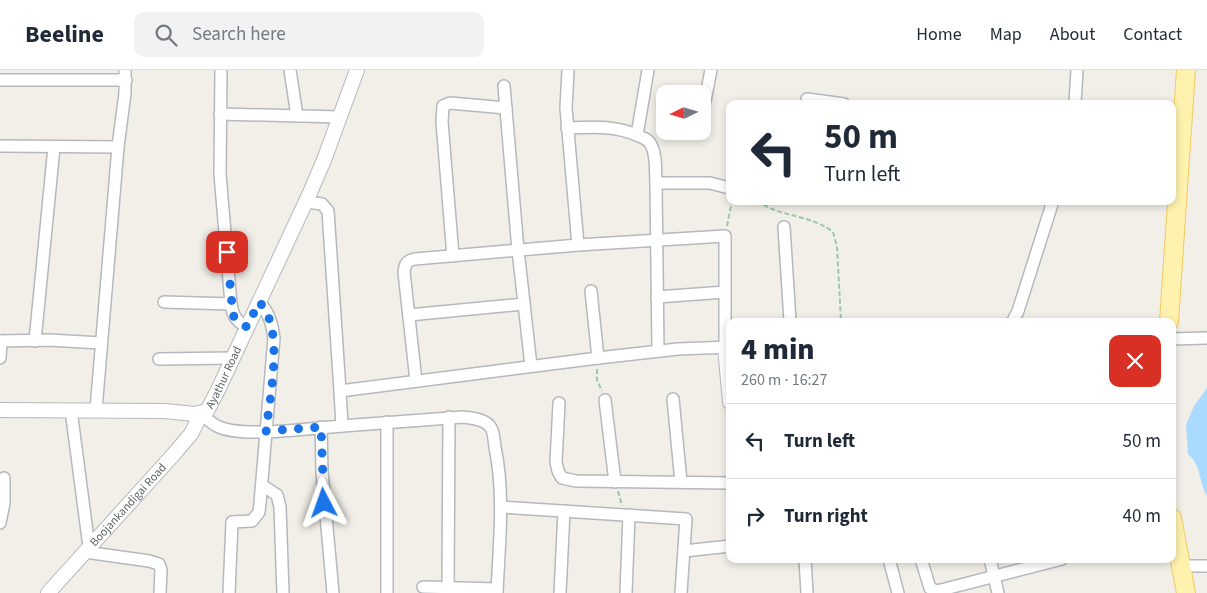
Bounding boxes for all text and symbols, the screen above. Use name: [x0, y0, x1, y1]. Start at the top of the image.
search box: [134, 12, 484, 57]
text: Beeline: [25, 17, 104, 52]
icon: search: [152, 21, 180, 49]
text: Search here: [192, 21, 286, 48]
text: Home: [916, 22, 962, 47]
text: Map: [990, 22, 1022, 47]
text: About: [1050, 22, 1095, 47]
text: Contact: [1123, 22, 1182, 47]
north arrow: [656, 85, 711, 140]
map controls: [656, 85, 711, 140]
text: 50 m: [824, 112, 898, 162]
icon: left: [741, 120, 806, 185]
text: Turn left: [824, 158, 900, 190]
pin: [206, 231, 248, 273]
icon: arrive: [213, 238, 241, 266]
text: 4 min: [741, 328, 815, 371]
button: close: [1109, 335, 1161, 387]
street label: Ayathur Road: [201, 343, 246, 411]
text: 260 m · 16:27: [741, 369, 828, 391]
icon: left: [741, 427, 769, 455]
text: Turn left: [784, 428, 855, 455]
text: 50 m: [1123, 428, 1161, 455]
street label: Boojankandigai Road: [86, 459, 170, 550]
position arrow: [297, 476, 349, 528]
icon: right: [741, 502, 769, 530]
text: Turn right: [784, 503, 868, 530]
text: 40 m: [1123, 503, 1161, 530]

